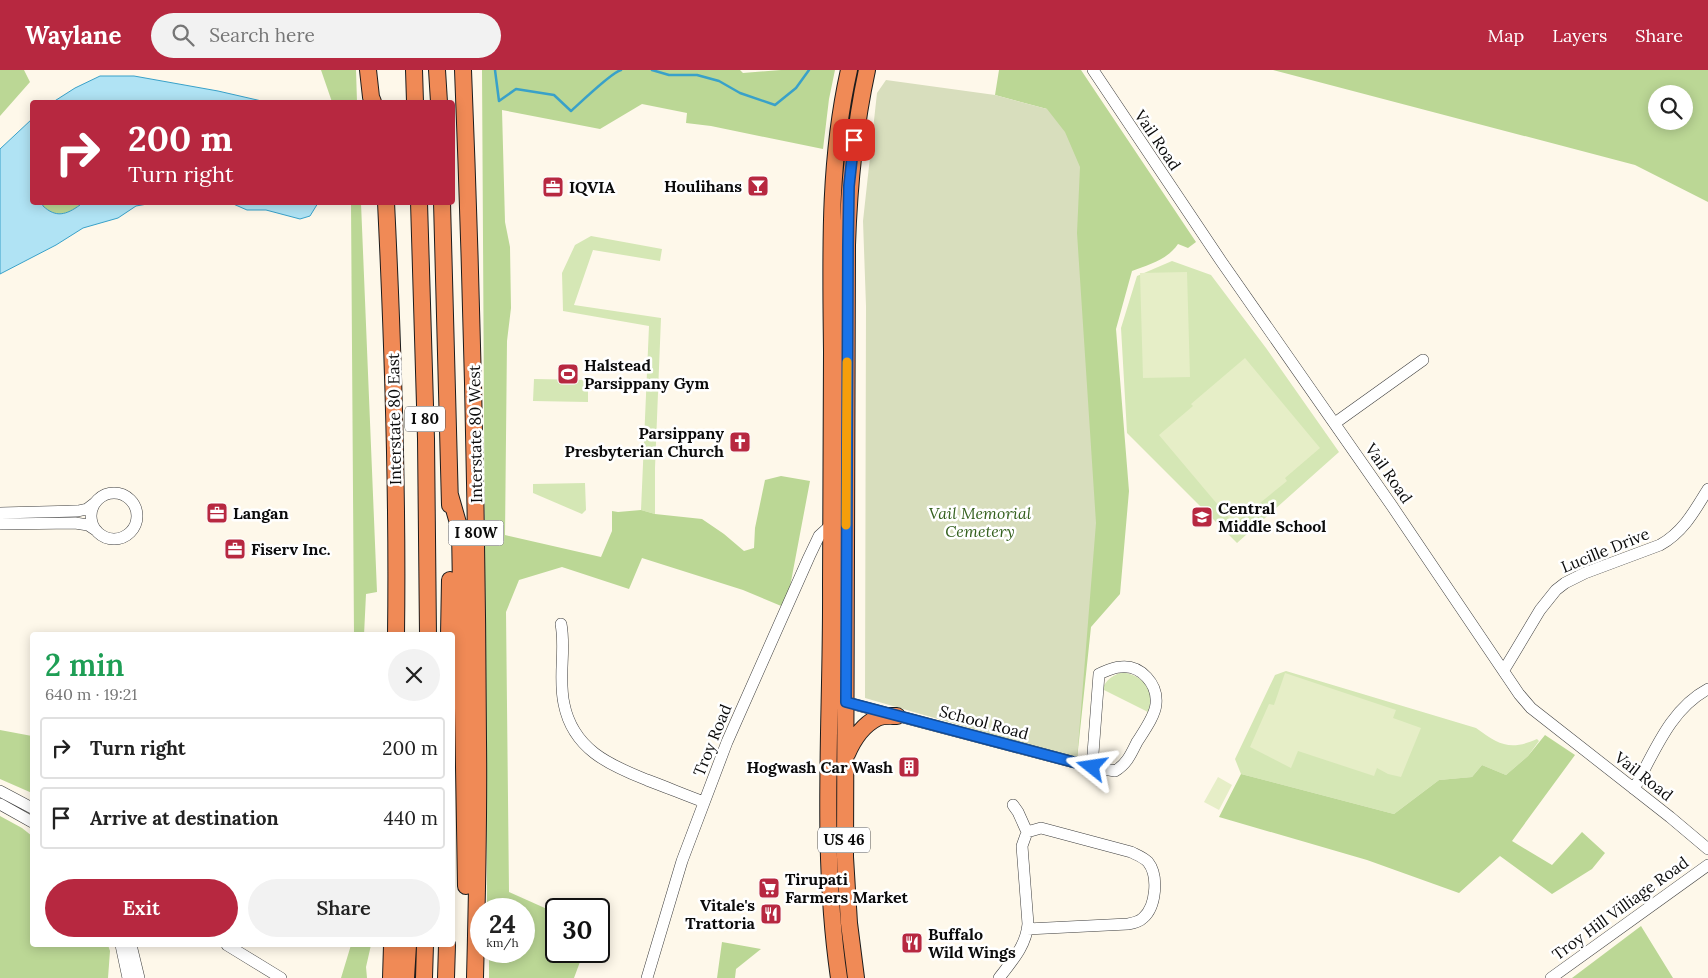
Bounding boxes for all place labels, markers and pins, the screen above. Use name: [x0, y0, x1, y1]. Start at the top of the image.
pin: [833, 119, 875, 161]
bar icon: Houlihans: [746, 174, 770, 198]
office icon: IQVIA: [541, 175, 565, 199]
place label: Houlihans: [664, 176, 742, 196]
place label: IQVIA: [569, 177, 615, 197]
place label: Halstead Parsippany Gym: [584, 355, 709, 393]
sports icon: Halstead Parsippany Gym: [556, 362, 580, 386]
place label: Parsippany Presbyterian Church: [565, 423, 724, 461]
church icon: Parsippany Presbyterian Church: [728, 430, 752, 454]
place label: Central Middle School: [1218, 498, 1326, 536]
office icon: Langan: [205, 501, 229, 525]
place label: Langan: [233, 503, 289, 523]
school or university icon: Central Middle School: [1190, 505, 1214, 529]
office icon: Fiserv Inc.: [223, 537, 247, 561]
place label: Fiserv Inc.: [251, 539, 331, 559]
building icon: Hogwash Car Wash: [897, 755, 921, 779]
place label: Hogwash Car Wash: [746, 757, 893, 777]
place label: Tirupati Farmers Market: [785, 869, 909, 907]
supermarket icon: Tirupati Farmers Market: [757, 876, 781, 900]
place label: Vitale's Trattoria: [685, 895, 756, 933]
restaurant icon: Vitale's Trattoria: [759, 902, 783, 926]
place label: Buffalo Wild Wings: [928, 924, 1016, 962]
restaurant icon: Buffalo Wild Wings: [900, 931, 924, 955]

